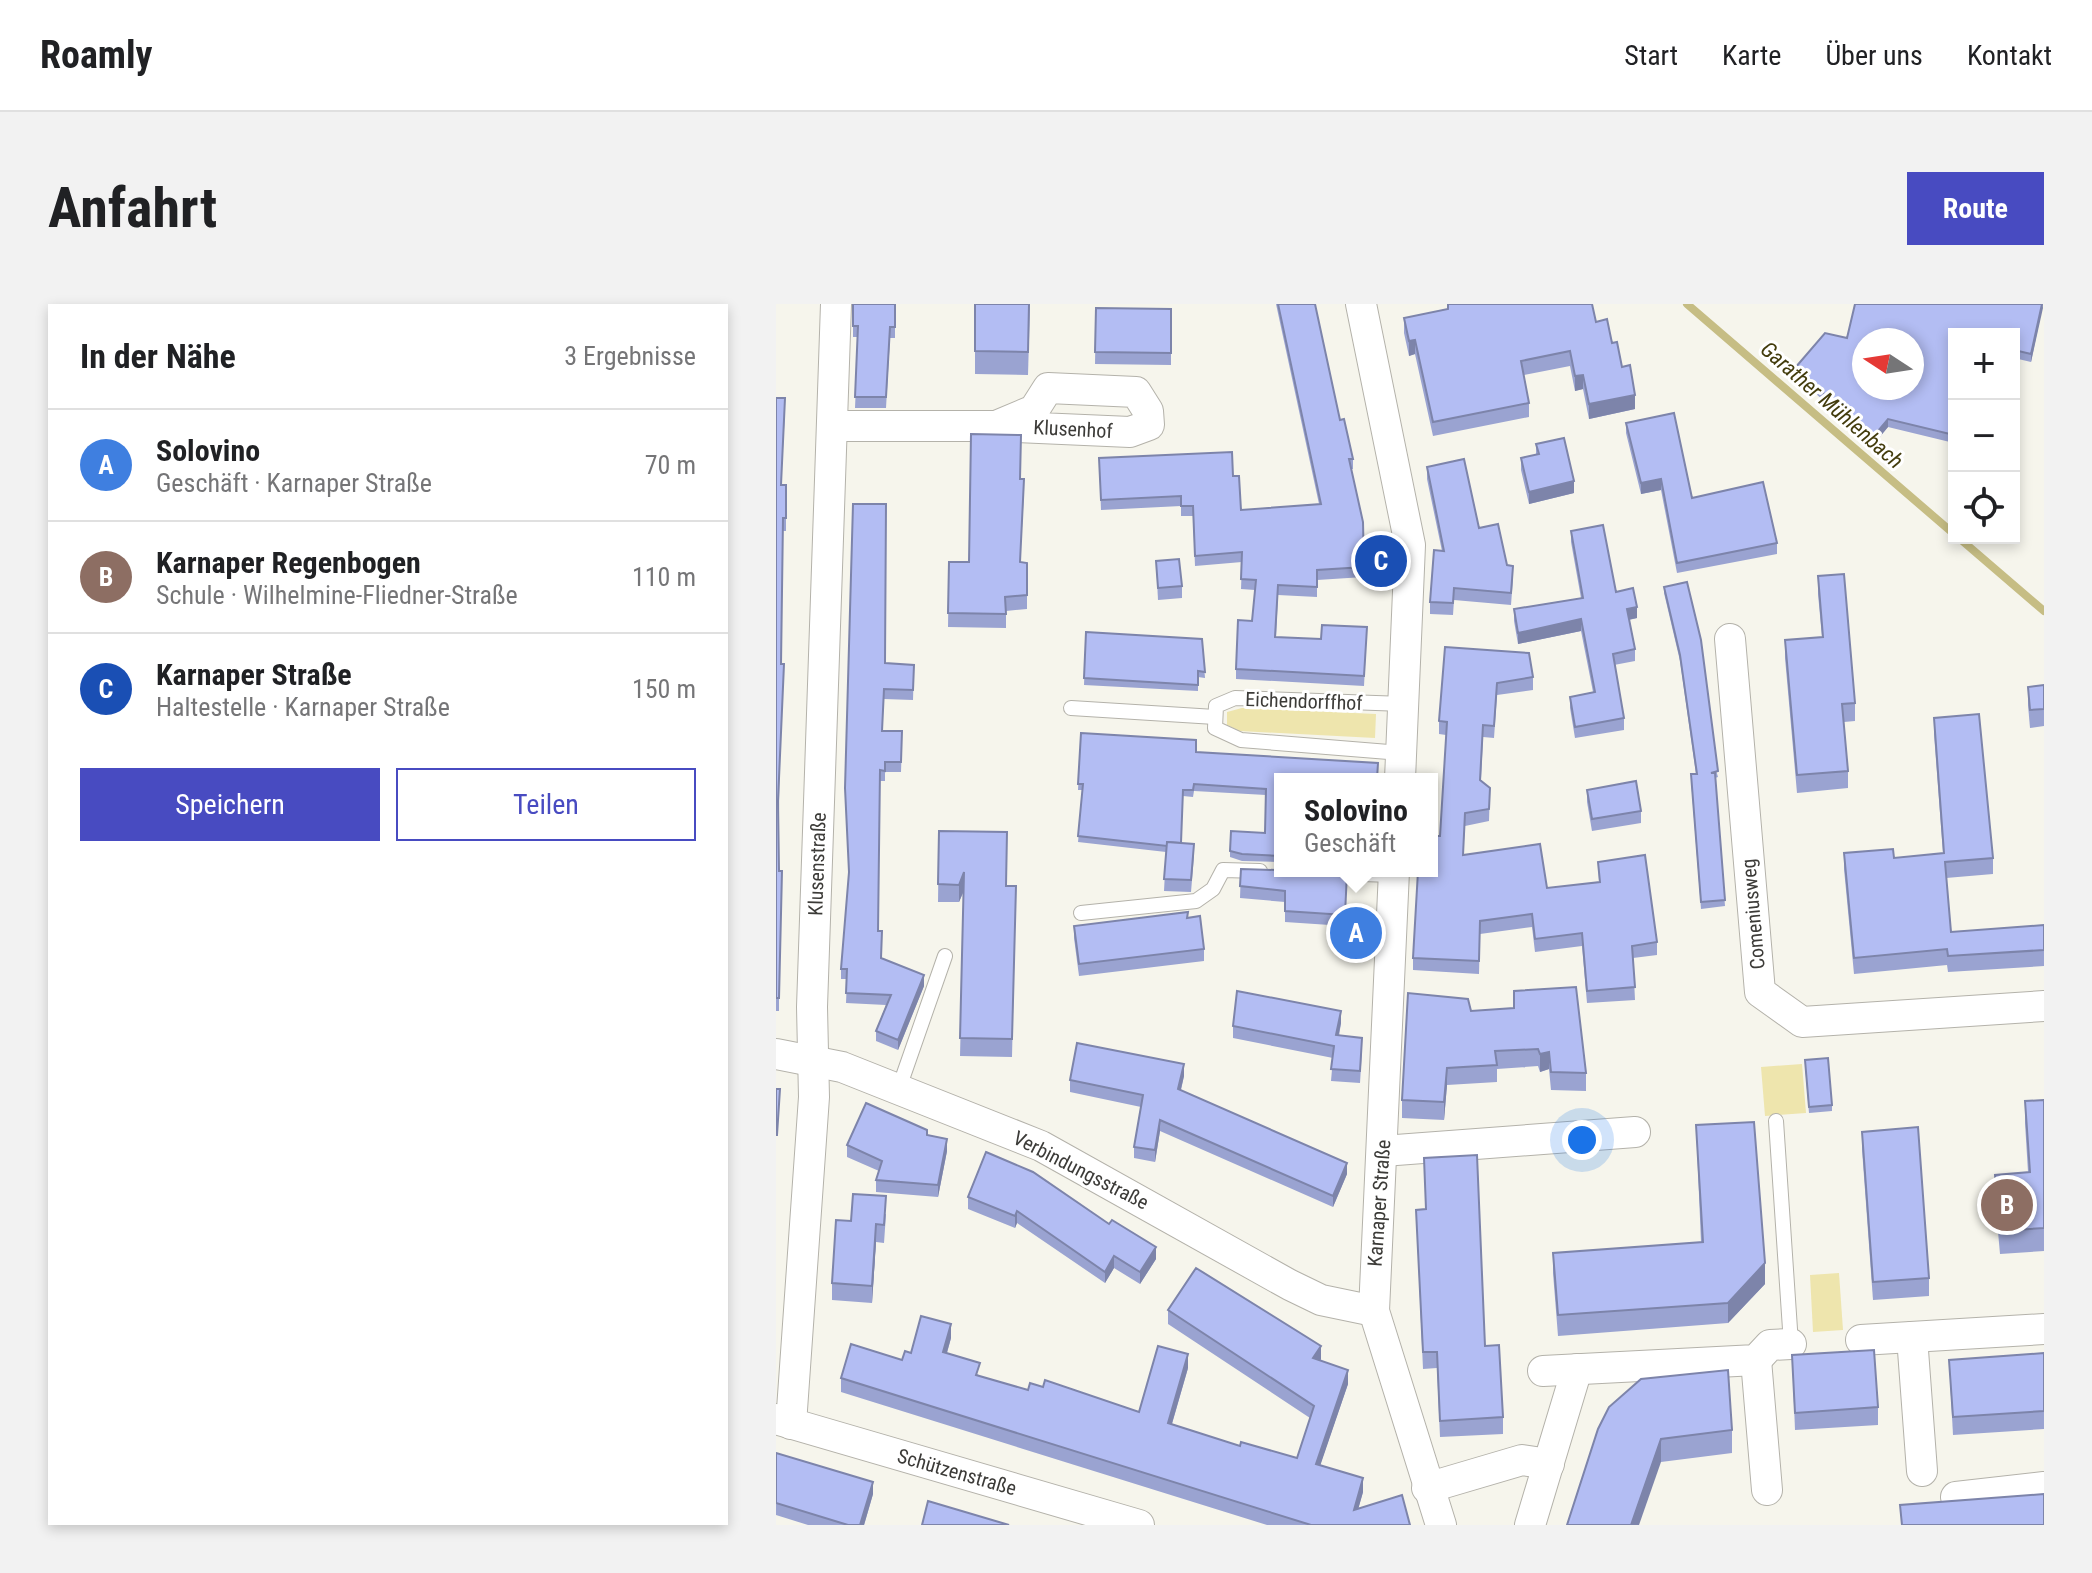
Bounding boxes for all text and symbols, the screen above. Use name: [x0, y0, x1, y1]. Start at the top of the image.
text: Roamly: [40, 33, 153, 77]
text: Start: [1624, 39, 1678, 72]
text: Karte: [1722, 39, 1781, 72]
text: Über uns: [1825, 39, 1923, 72]
text: Kontakt: [1967, 39, 2052, 72]
button: Route: [1907, 172, 2044, 245]
text: Anfahrt: [48, 175, 217, 241]
north arrow: [1852, 328, 1924, 400]
map controls: [1948, 328, 2020, 544]
button: +: [1948, 328, 2020, 400]
text: In der Nähe: [80, 336, 236, 376]
water label: Garather Mühlenbach: [1756, 336, 1908, 474]
text: 3 Ergebnisse: [564, 341, 696, 371]
button: −: [1948, 400, 2020, 472]
street label: Klusenhof: [1033, 415, 1114, 443]
text: Solovino: [156, 433, 260, 468]
text: A: [98, 450, 114, 480]
text: 70 m: [645, 450, 696, 480]
text: Geschäft · Karnaper Straße: [156, 468, 432, 498]
button: locate: [1948, 472, 2020, 544]
pin: C: [1355, 531, 1407, 591]
text: Karnaper Regenbogen: [156, 545, 421, 580]
text: B: [99, 562, 113, 592]
text: 110 m: [632, 562, 696, 592]
text: Schule · Wilhelmine-Fliedner-Straße: [156, 580, 518, 610]
text: Karnaper Straße: [156, 657, 352, 692]
text: C: [99, 674, 113, 704]
text: 150 m: [632, 674, 696, 704]
street label: Eichendorffhof: [1245, 687, 1364, 715]
text: Haltestelle · Karnaper Straße: [156, 692, 450, 722]
button: Speichern: [80, 768, 380, 841]
button: Teilen: [396, 768, 696, 841]
popup: [1274, 773, 1438, 877]
text: Solovino: [1304, 793, 1408, 828]
street label: Klusenstraße: [803, 812, 831, 916]
text: Geschäft: [1304, 828, 1396, 858]
street label: Comeniusweg: [1736, 858, 1770, 970]
pin: A: [1330, 903, 1382, 963]
your location: [1562, 1120, 1602, 1160]
street label: Verbindungsstraße: [1009, 1126, 1153, 1214]
street label: Karnaper Straße: [1363, 1139, 1395, 1267]
pin: B: [1981, 1175, 2033, 1235]
street label: Schützenstraße: [895, 1444, 1019, 1500]

